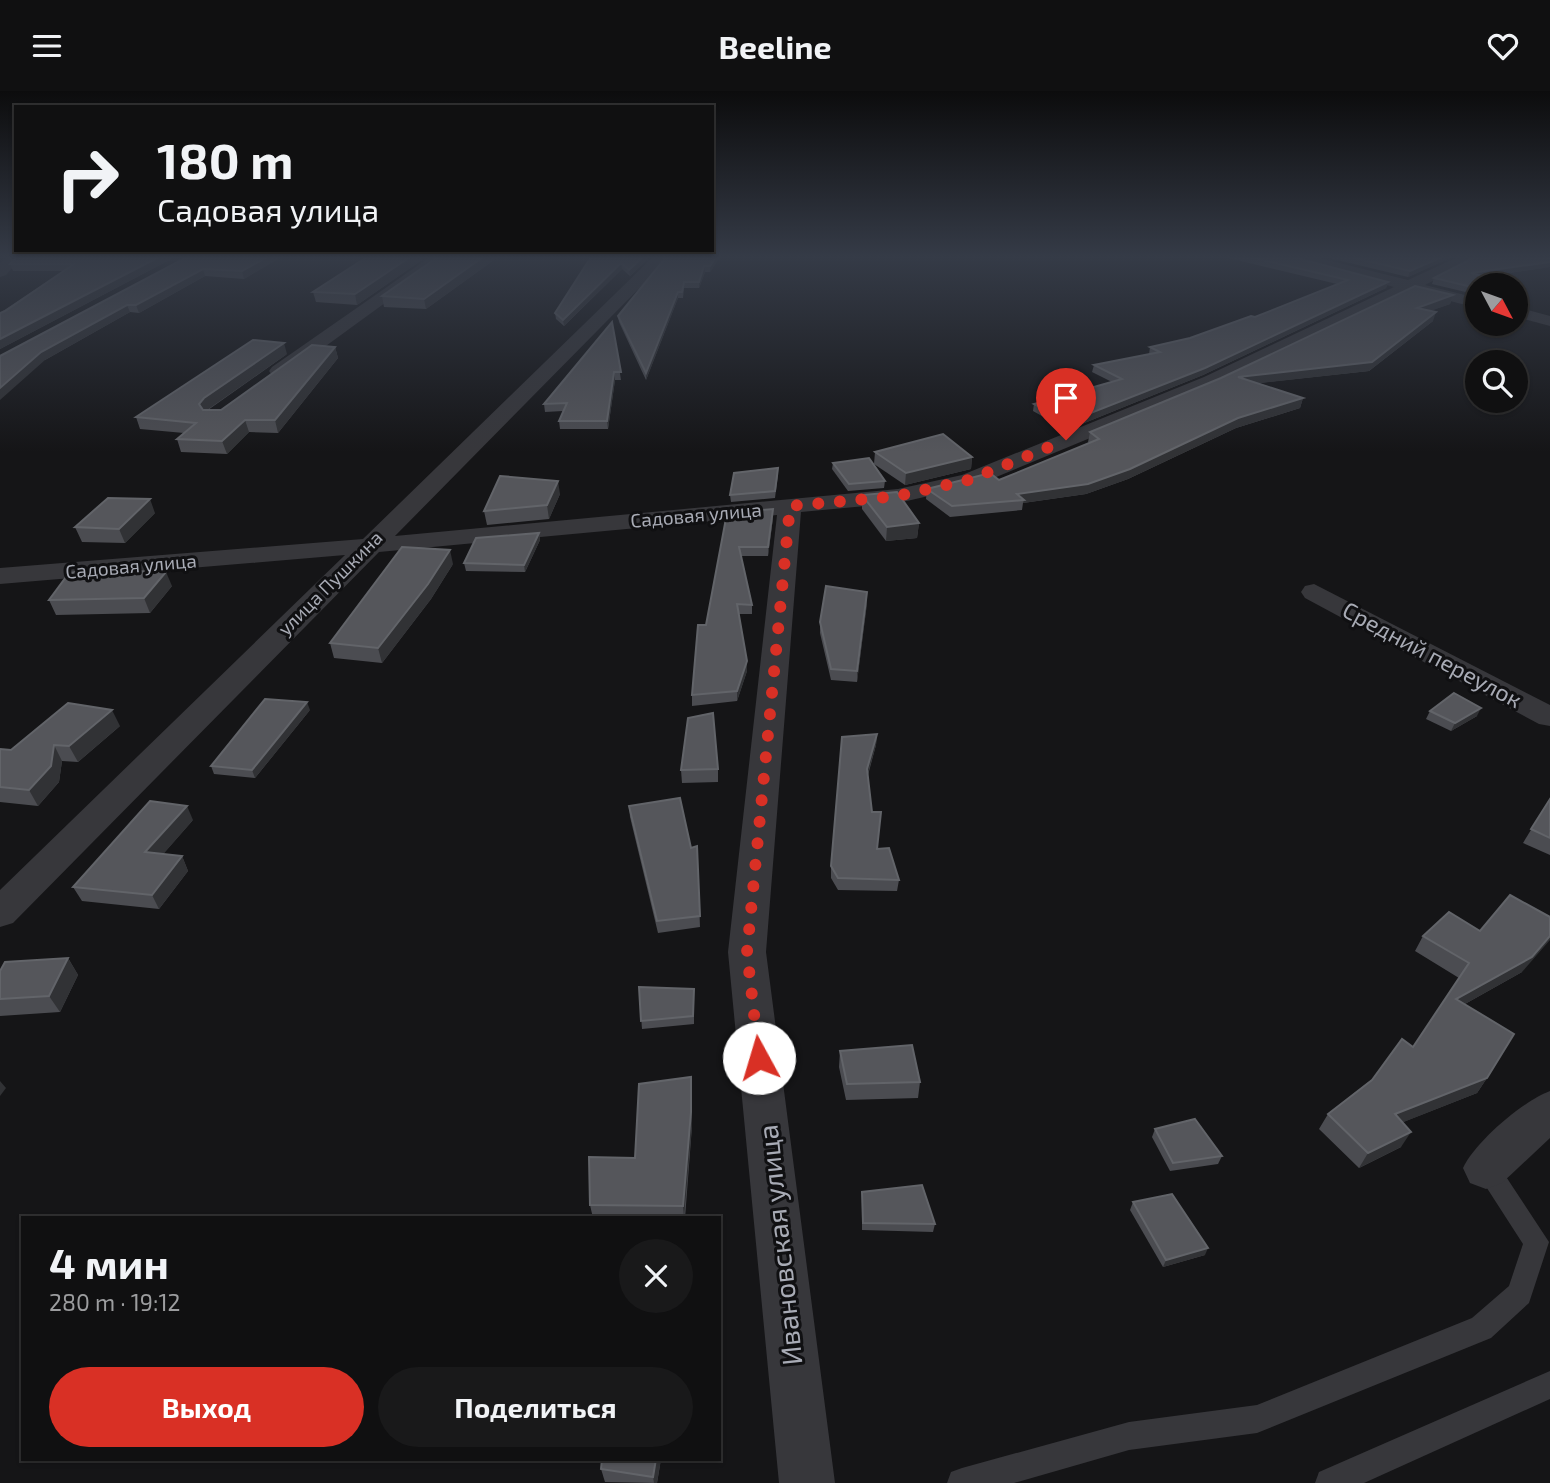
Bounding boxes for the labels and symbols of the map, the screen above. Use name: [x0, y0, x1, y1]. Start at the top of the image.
north arrow: [1465, 273, 1528, 336]
pin: [1036, 368, 1096, 440]
street label: Садовая улица: [629, 497, 763, 533]
street label: улица Пушкина: [273, 526, 387, 640]
street label: Садовая улица: [64, 548, 198, 584]
street label: Средний переулок: [1338, 595, 1527, 714]
position arrow: [722, 1021, 796, 1095]
street label: Ивановская улица: [749, 1123, 809, 1367]

